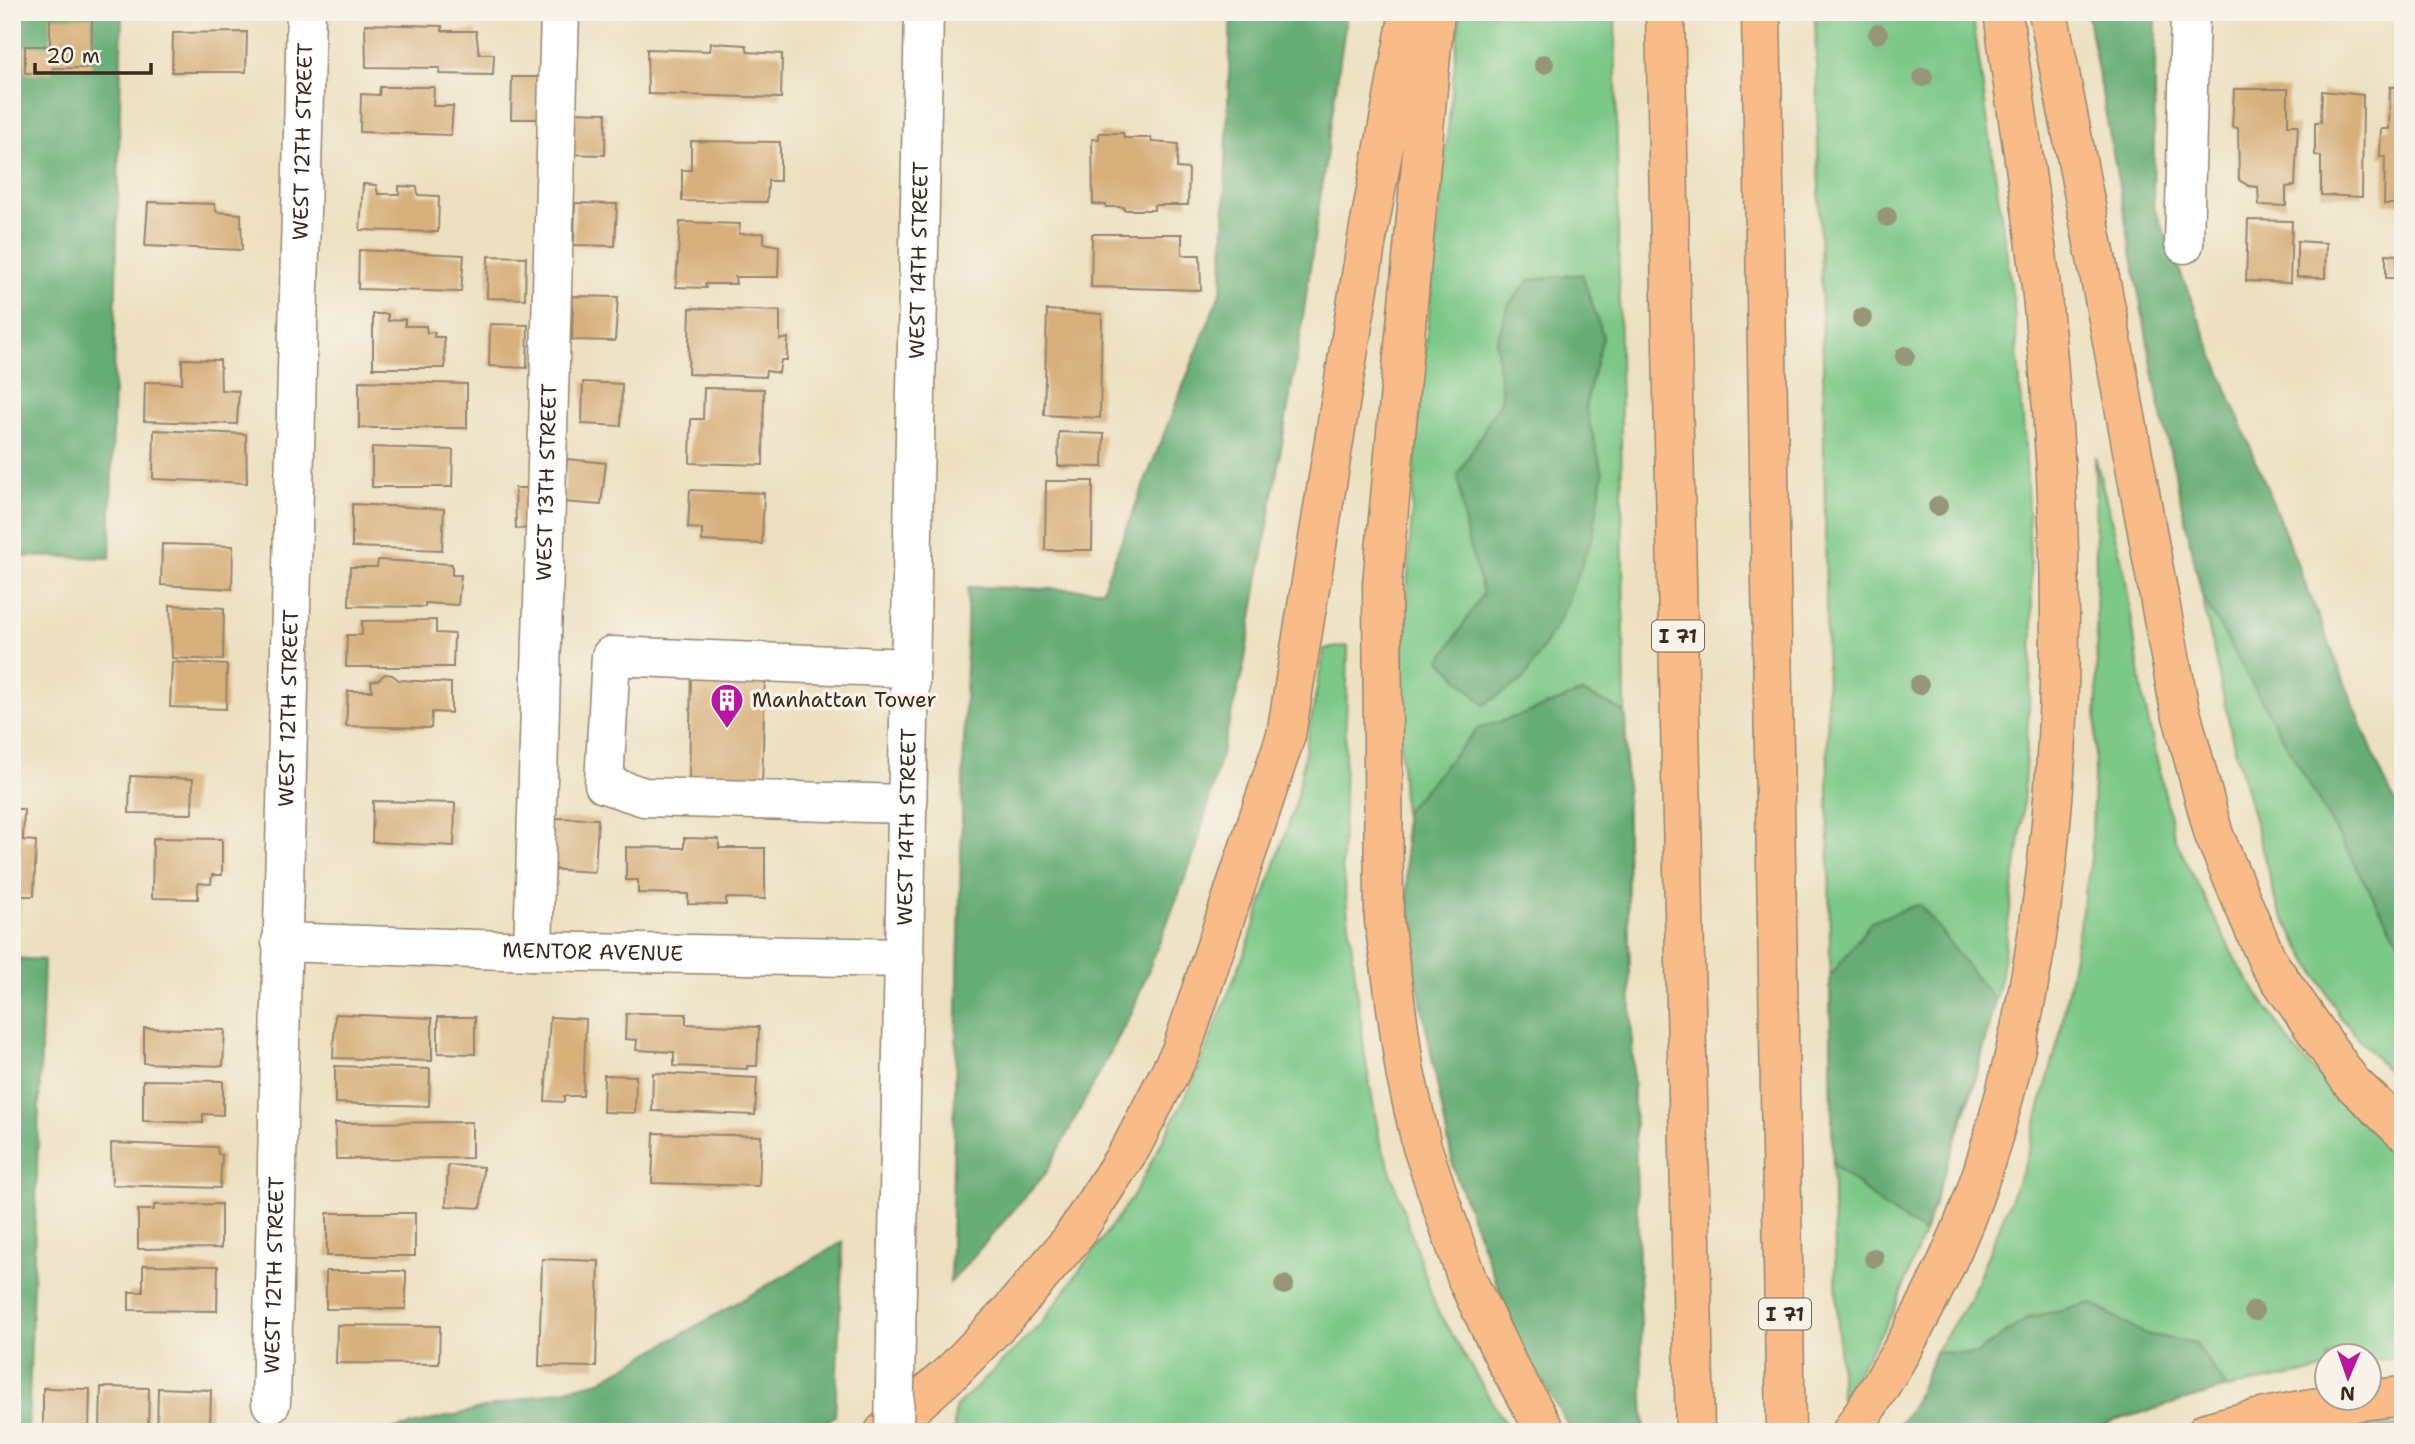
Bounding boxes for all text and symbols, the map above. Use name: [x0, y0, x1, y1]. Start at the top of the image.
scale bar: [35, 32, 150, 76]
text: 20 m: [46, 42, 100, 70]
street label: WEST 12TH STREET: [286, 42, 319, 241]
street label: WEST 14TH STREET: [903, 161, 935, 359]
street label: WEST 13TH STREET: [530, 383, 563, 581]
street label: WEST 12TH STREET: [272, 609, 305, 807]
road number: I 71: [1652, 621, 1704, 652]
building icon: Manhattan Tower: [708, 681, 746, 730]
place label: Manhattan Tower: [752, 686, 937, 714]
street label: WEST 14TH STREET: [891, 728, 923, 926]
street label: MENTOR AVENUE: [502, 936, 684, 968]
street label: WEST 12TH STREET: [258, 1176, 291, 1374]
road number: I 71: [1759, 1298, 1811, 1330]
north arrow: [2314, 1342, 2384, 1412]
text: N: [2339, 1381, 2355, 1406]

